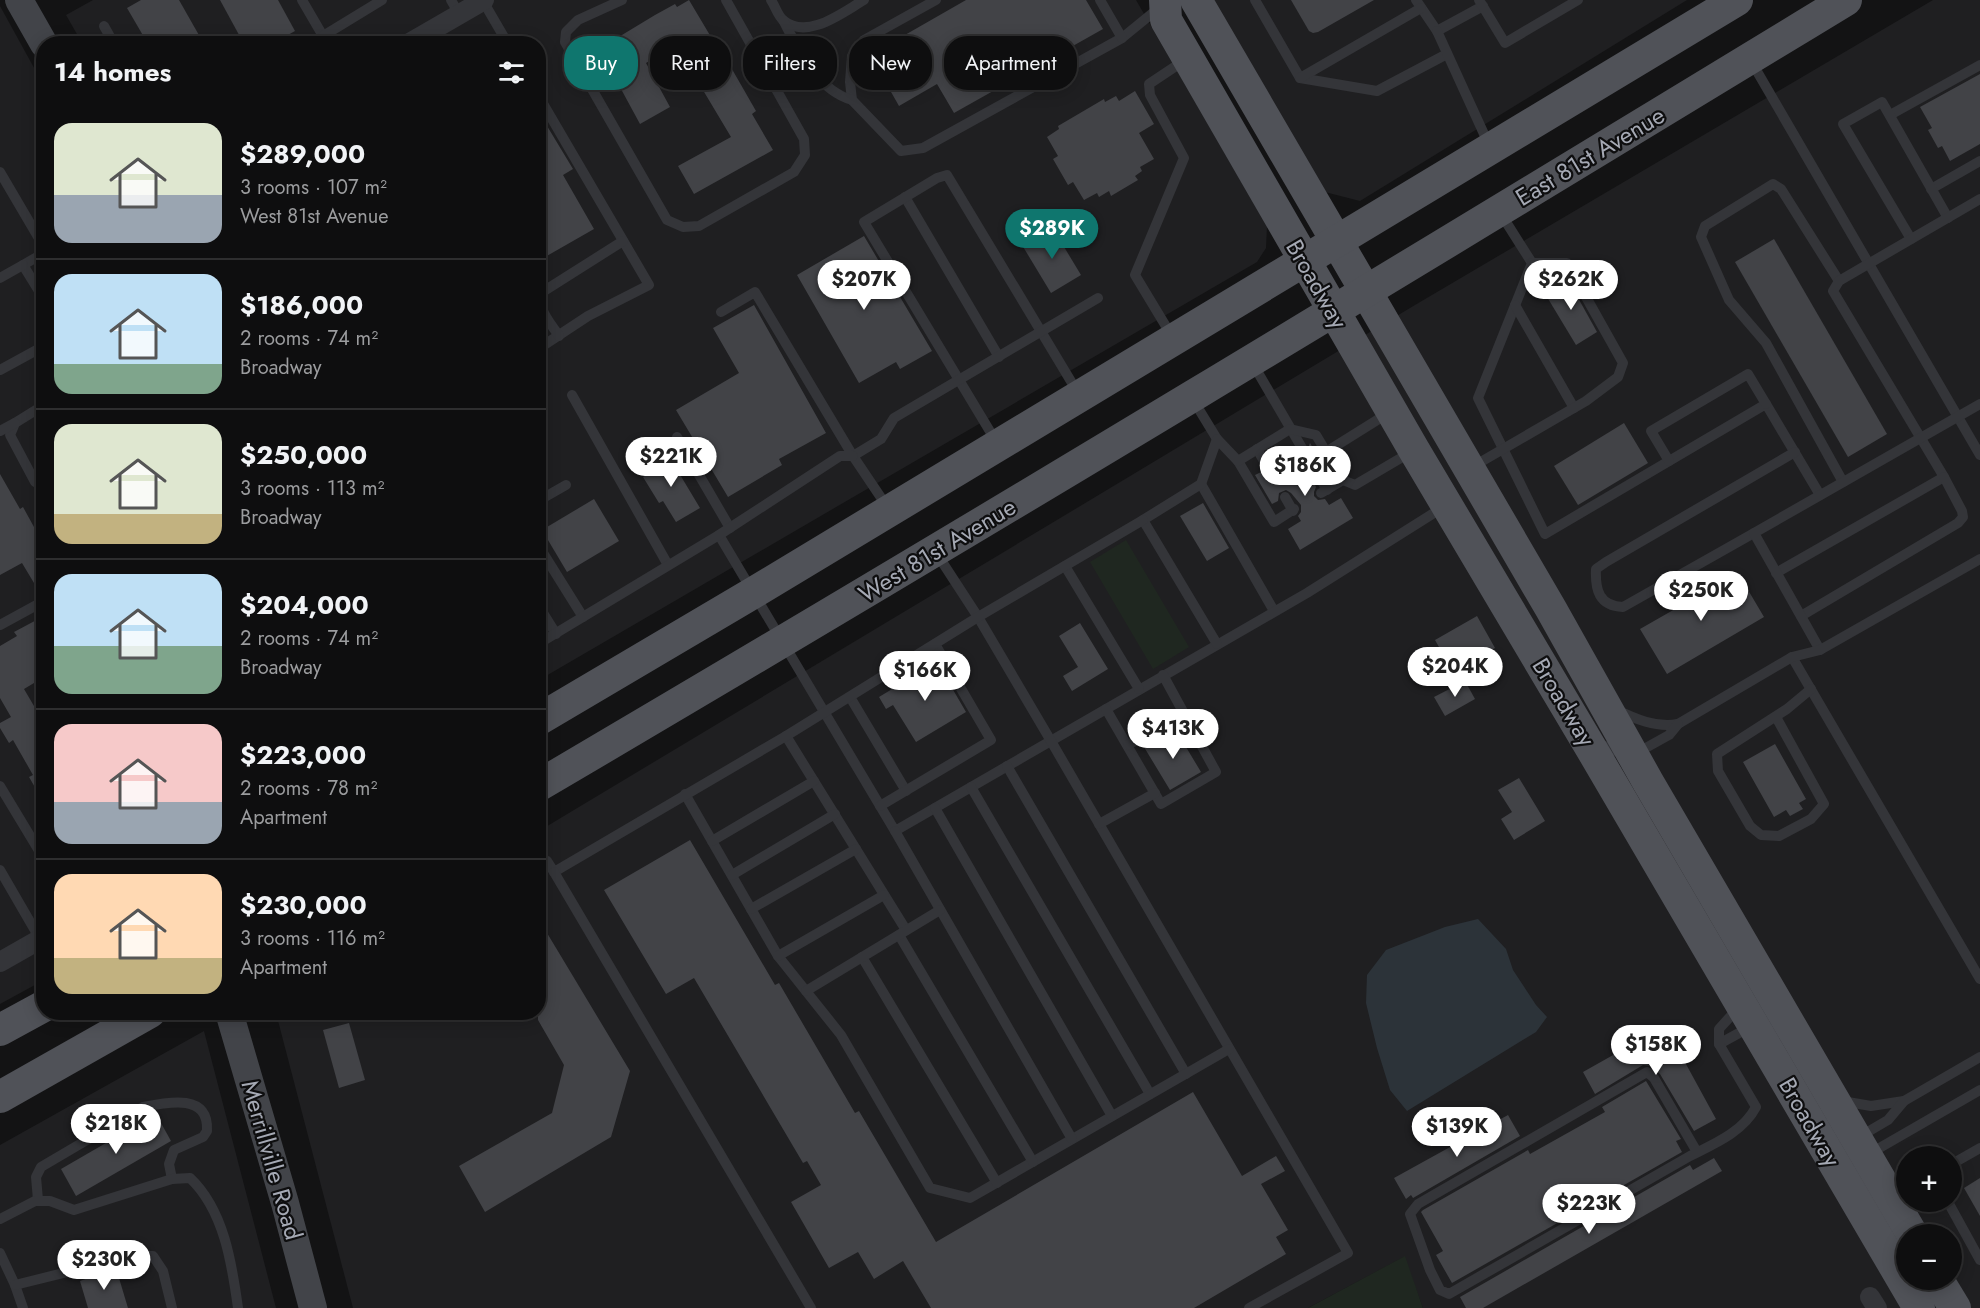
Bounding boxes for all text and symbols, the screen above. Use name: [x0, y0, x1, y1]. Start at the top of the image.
chip: Buy: [564, 36, 638, 90]
chip: Rent: [650, 36, 731, 90]
chip: Filters: [743, 36, 837, 90]
chip: New: [849, 36, 932, 90]
chip: Apartment: [944, 36, 1077, 90]
text: 14 homes: [54, 53, 171, 91]
icon: filters: [495, 56, 528, 89]
street label: East 81st Avenue: [1509, 98, 1671, 214]
text: $289,000: [240, 135, 365, 173]
icon: home: [102, 147, 174, 219]
text: 3 rooms · 107 m²: [240, 173, 387, 202]
text: West 81st Avenue: [240, 202, 388, 231]
pin: $289K: [1010, 209, 1094, 260]
text: $289K: [1019, 214, 1085, 243]
street label: Broadway: [1277, 233, 1357, 336]
pin: $207K: [822, 260, 906, 311]
pin: $262K: [1529, 260, 1613, 311]
text: $207K: [832, 265, 896, 294]
text: $262K: [1538, 265, 1604, 294]
text: $186,000: [240, 286, 363, 324]
icon: home: [102, 298, 174, 370]
text: 2 rooms · 74 m²: [240, 324, 378, 353]
text: Broadway: [240, 353, 322, 382]
text: $250,000: [240, 436, 367, 474]
pin: $221K: [629, 437, 713, 488]
text: $221K: [640, 442, 702, 471]
pin: $186K: [1263, 446, 1347, 497]
icon: home: [102, 448, 174, 520]
text: $186K: [1274, 451, 1336, 480]
text: 3 rooms · 113 m²: [240, 474, 384, 503]
street label: West 81st Avenue: [852, 489, 1022, 611]
text: Broadway: [240, 503, 322, 532]
pin: $250K: [1659, 571, 1743, 622]
text: $250K: [1668, 576, 1734, 605]
text: $204,000: [240, 586, 369, 624]
icon: home: [102, 598, 174, 670]
text: 2 rooms · 74 m²: [240, 624, 378, 653]
pin: $204K: [1413, 647, 1497, 698]
pin: $166K: [883, 651, 967, 702]
street label: Broadway: [1524, 651, 1604, 753]
text: $204K: [1422, 652, 1488, 681]
text: Broadway: [240, 653, 322, 682]
text: $166K: [893, 656, 957, 685]
pin: $413K: [1131, 709, 1215, 760]
text: $413K: [1142, 714, 1204, 743]
text: $223,000: [240, 736, 366, 774]
icon: home: [102, 748, 174, 820]
text: 2 rooms · 78 m²: [240, 774, 377, 803]
text: Apartment: [240, 803, 327, 832]
text: $230,000: [240, 886, 367, 924]
icon: home: [102, 898, 174, 970]
text: 3 rooms · 116 m²: [240, 924, 385, 953]
text: Apartment: [240, 953, 327, 982]
pin: $158K: [1614, 1025, 1698, 1076]
text: $158K: [1625, 1030, 1687, 1059]
street label: Broadway: [1770, 1071, 1850, 1174]
street label: Merrillville Road: [232, 1076, 312, 1244]
pin: $218K: [74, 1104, 158, 1155]
pin: $139K: [1415, 1107, 1499, 1158]
text: $218K: [85, 1109, 147, 1138]
text: $139K: [1426, 1112, 1488, 1141]
map controls: [1896, 1146, 1962, 1290]
button: +: [1896, 1146, 1962, 1212]
pin: $223K: [1547, 1184, 1631, 1235]
text: $223K: [1556, 1189, 1622, 1218]
button: −: [1896, 1224, 1962, 1290]
pin: $230K: [62, 1240, 146, 1291]
text: $230K: [71, 1245, 137, 1274]

